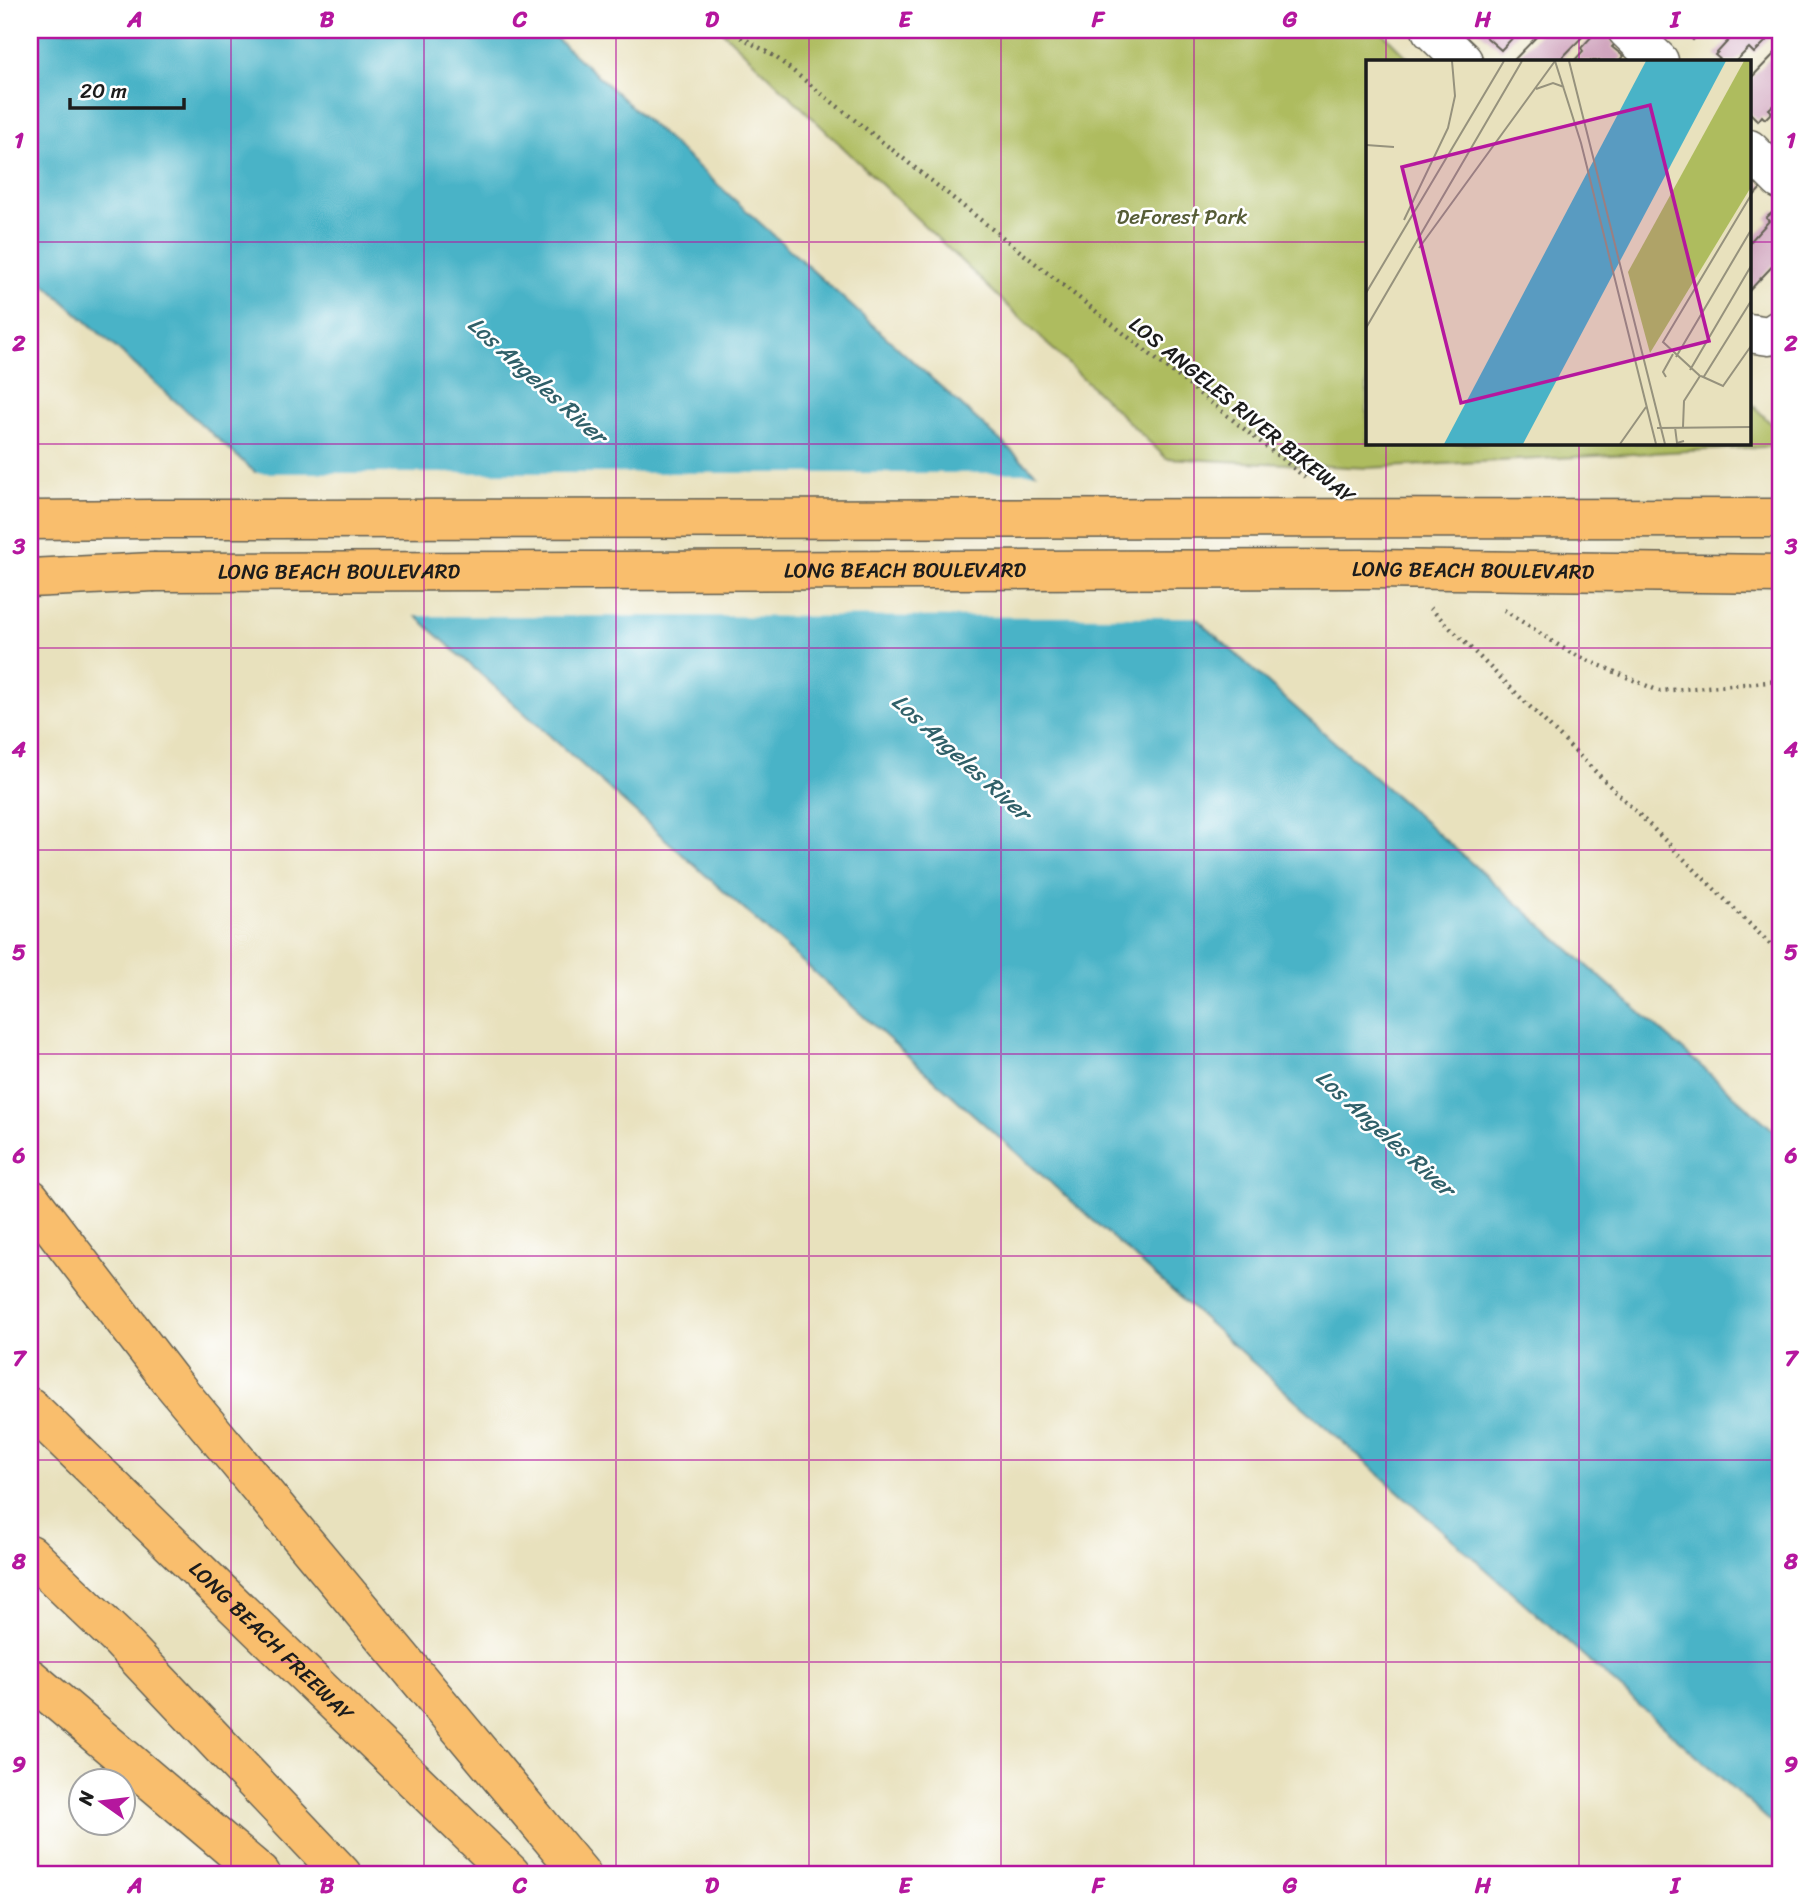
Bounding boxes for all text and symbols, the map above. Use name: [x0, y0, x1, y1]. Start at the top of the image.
text: A: [126, 0, 143, 40]
text: B: [320, 0, 335, 40]
text: C: [512, 0, 528, 40]
text: D: [705, 0, 720, 40]
text: E: [899, 0, 914, 40]
text: F: [1091, 0, 1106, 40]
text: G: [1282, 0, 1298, 40]
text: H: [1474, 0, 1492, 40]
text: I: [1669, 0, 1681, 40]
inset map: [1366, 60, 1750, 444]
scale bar: [70, 66, 184, 110]
text: 20 m: [80, 72, 127, 110]
text: 1: [14, 120, 24, 161]
text: 1: [1786, 120, 1796, 161]
park label: DeForest Park: [1117, 198, 1247, 236]
water label: Los Angeles River: [458, 306, 620, 457]
street label: LOS ANGELES RIVER BIKEWAY: [1120, 306, 1365, 515]
text: 2: [11, 323, 26, 364]
text: 2: [1783, 323, 1798, 364]
text: 3: [12, 526, 26, 567]
text: 3: [1784, 526, 1798, 567]
street label: LONG BEACH BOULEVARD: [1352, 550, 1595, 591]
street label: LONG BEACH BOULEVARD: [784, 551, 1027, 589]
street label: LONG BEACH BOULEVARD: [218, 552, 461, 591]
water label: Los Angeles River: [882, 683, 1044, 834]
text: 4: [11, 729, 27, 770]
text: 4: [1783, 729, 1799, 770]
text: 5: [12, 932, 26, 973]
text: 5: [1784, 932, 1798, 973]
water label: Los Angeles River: [1306, 1059, 1468, 1210]
text: 6: [11, 1135, 26, 1176]
text: 6: [1783, 1135, 1798, 1176]
text: 7: [12, 1338, 27, 1379]
text: 7: [1784, 1338, 1799, 1379]
text: 8: [11, 1541, 26, 1582]
text: 8: [1783, 1541, 1798, 1582]
street label: LONG BEACH FREEWAY: [180, 1551, 364, 1732]
text: 9: [12, 1744, 26, 1785]
text: 9: [1784, 1744, 1798, 1785]
north arrow: [66, 1768, 136, 1838]
text: N: [68, 1787, 104, 1809]
text: A: [126, 1865, 143, 1904]
text: B: [320, 1865, 335, 1904]
text: C: [512, 1865, 528, 1904]
text: D: [705, 1865, 720, 1904]
text: E: [899, 1865, 914, 1904]
text: F: [1091, 1865, 1106, 1904]
text: G: [1282, 1865, 1298, 1904]
text: H: [1474, 1865, 1492, 1904]
text: I: [1669, 1865, 1681, 1904]

